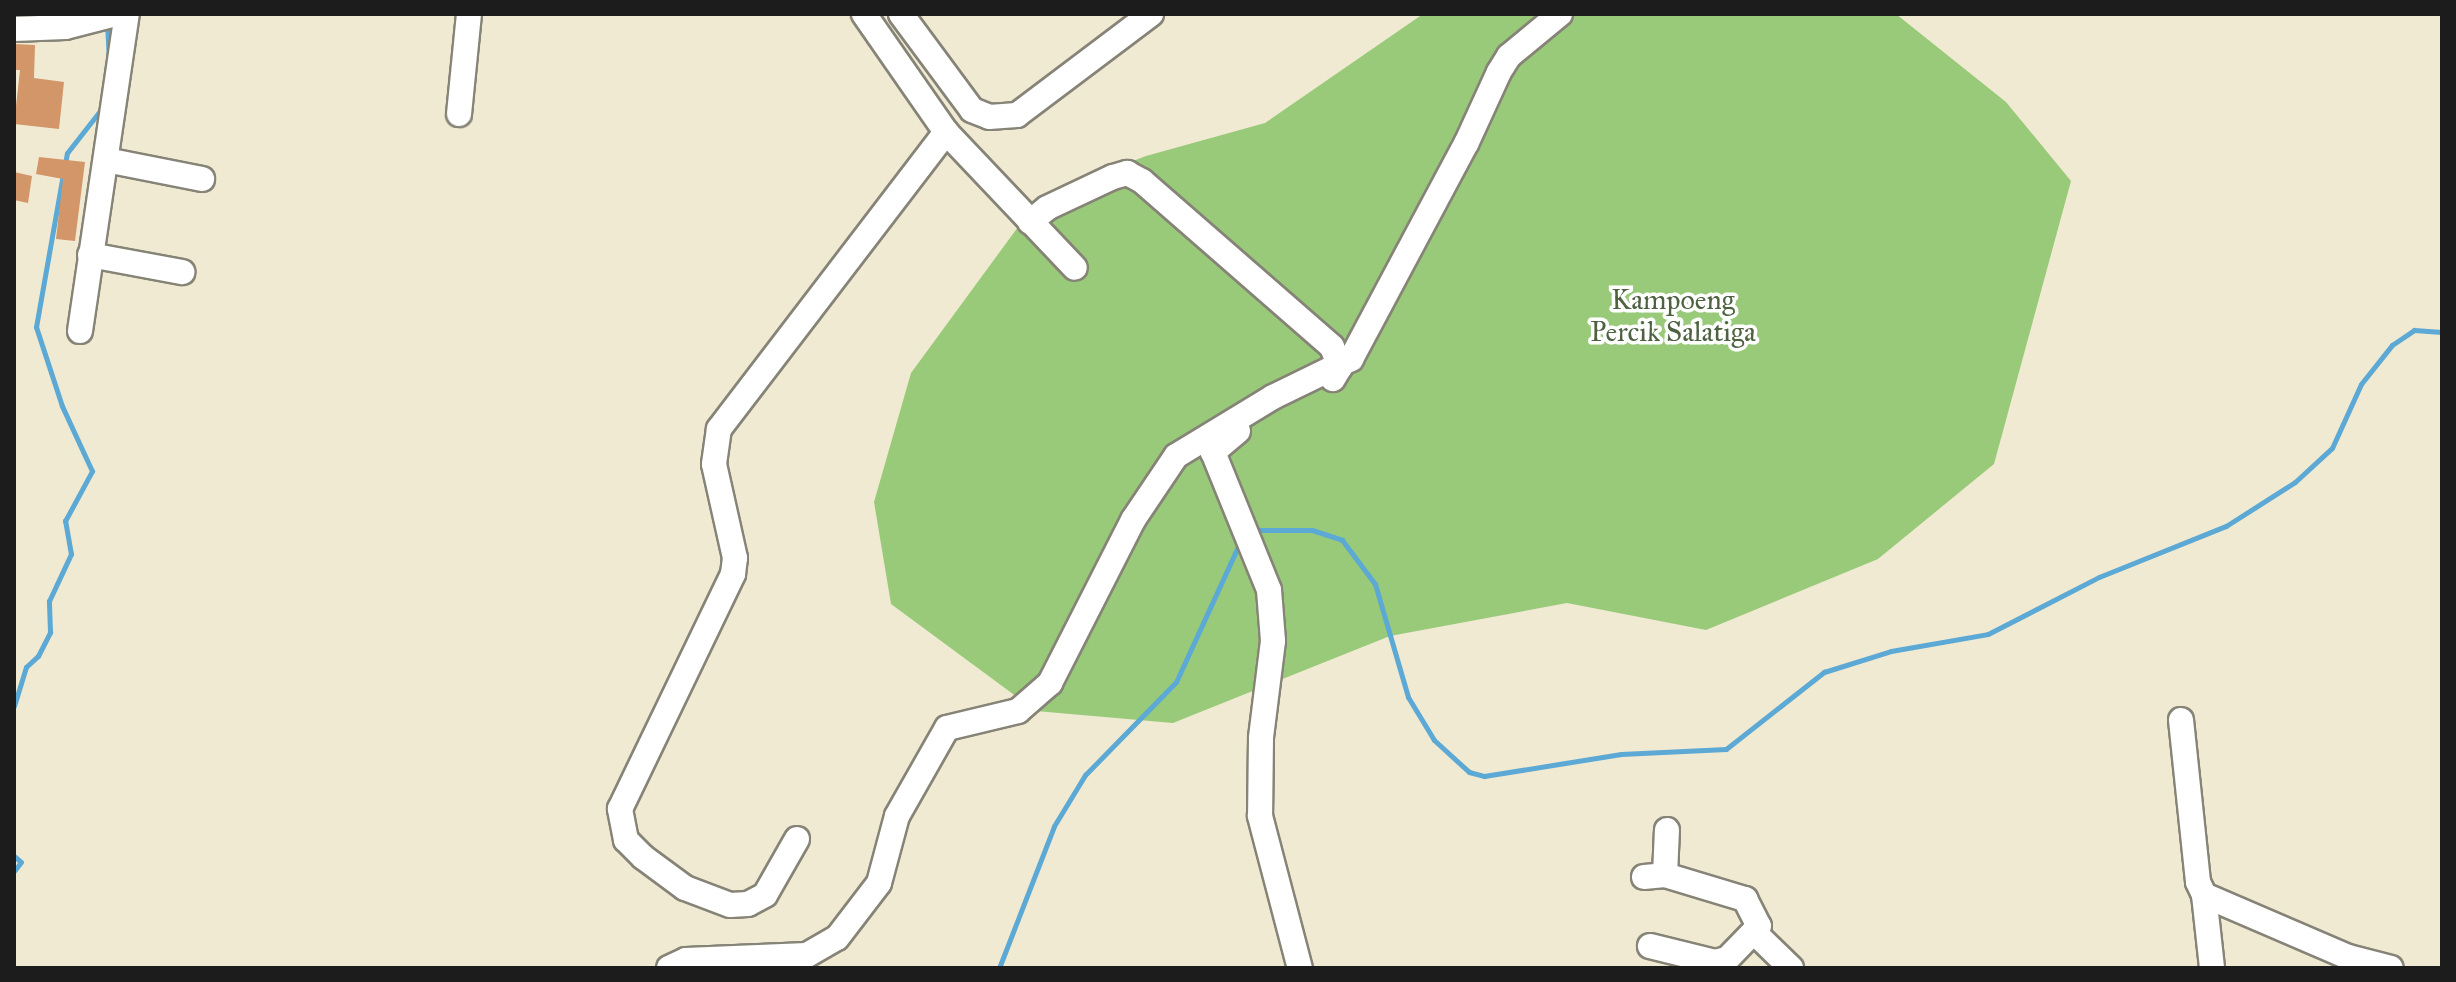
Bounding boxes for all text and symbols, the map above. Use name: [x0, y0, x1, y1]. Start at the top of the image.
park label: Kampoeng Percik Salatiga: [1590, 283, 1756, 349]

